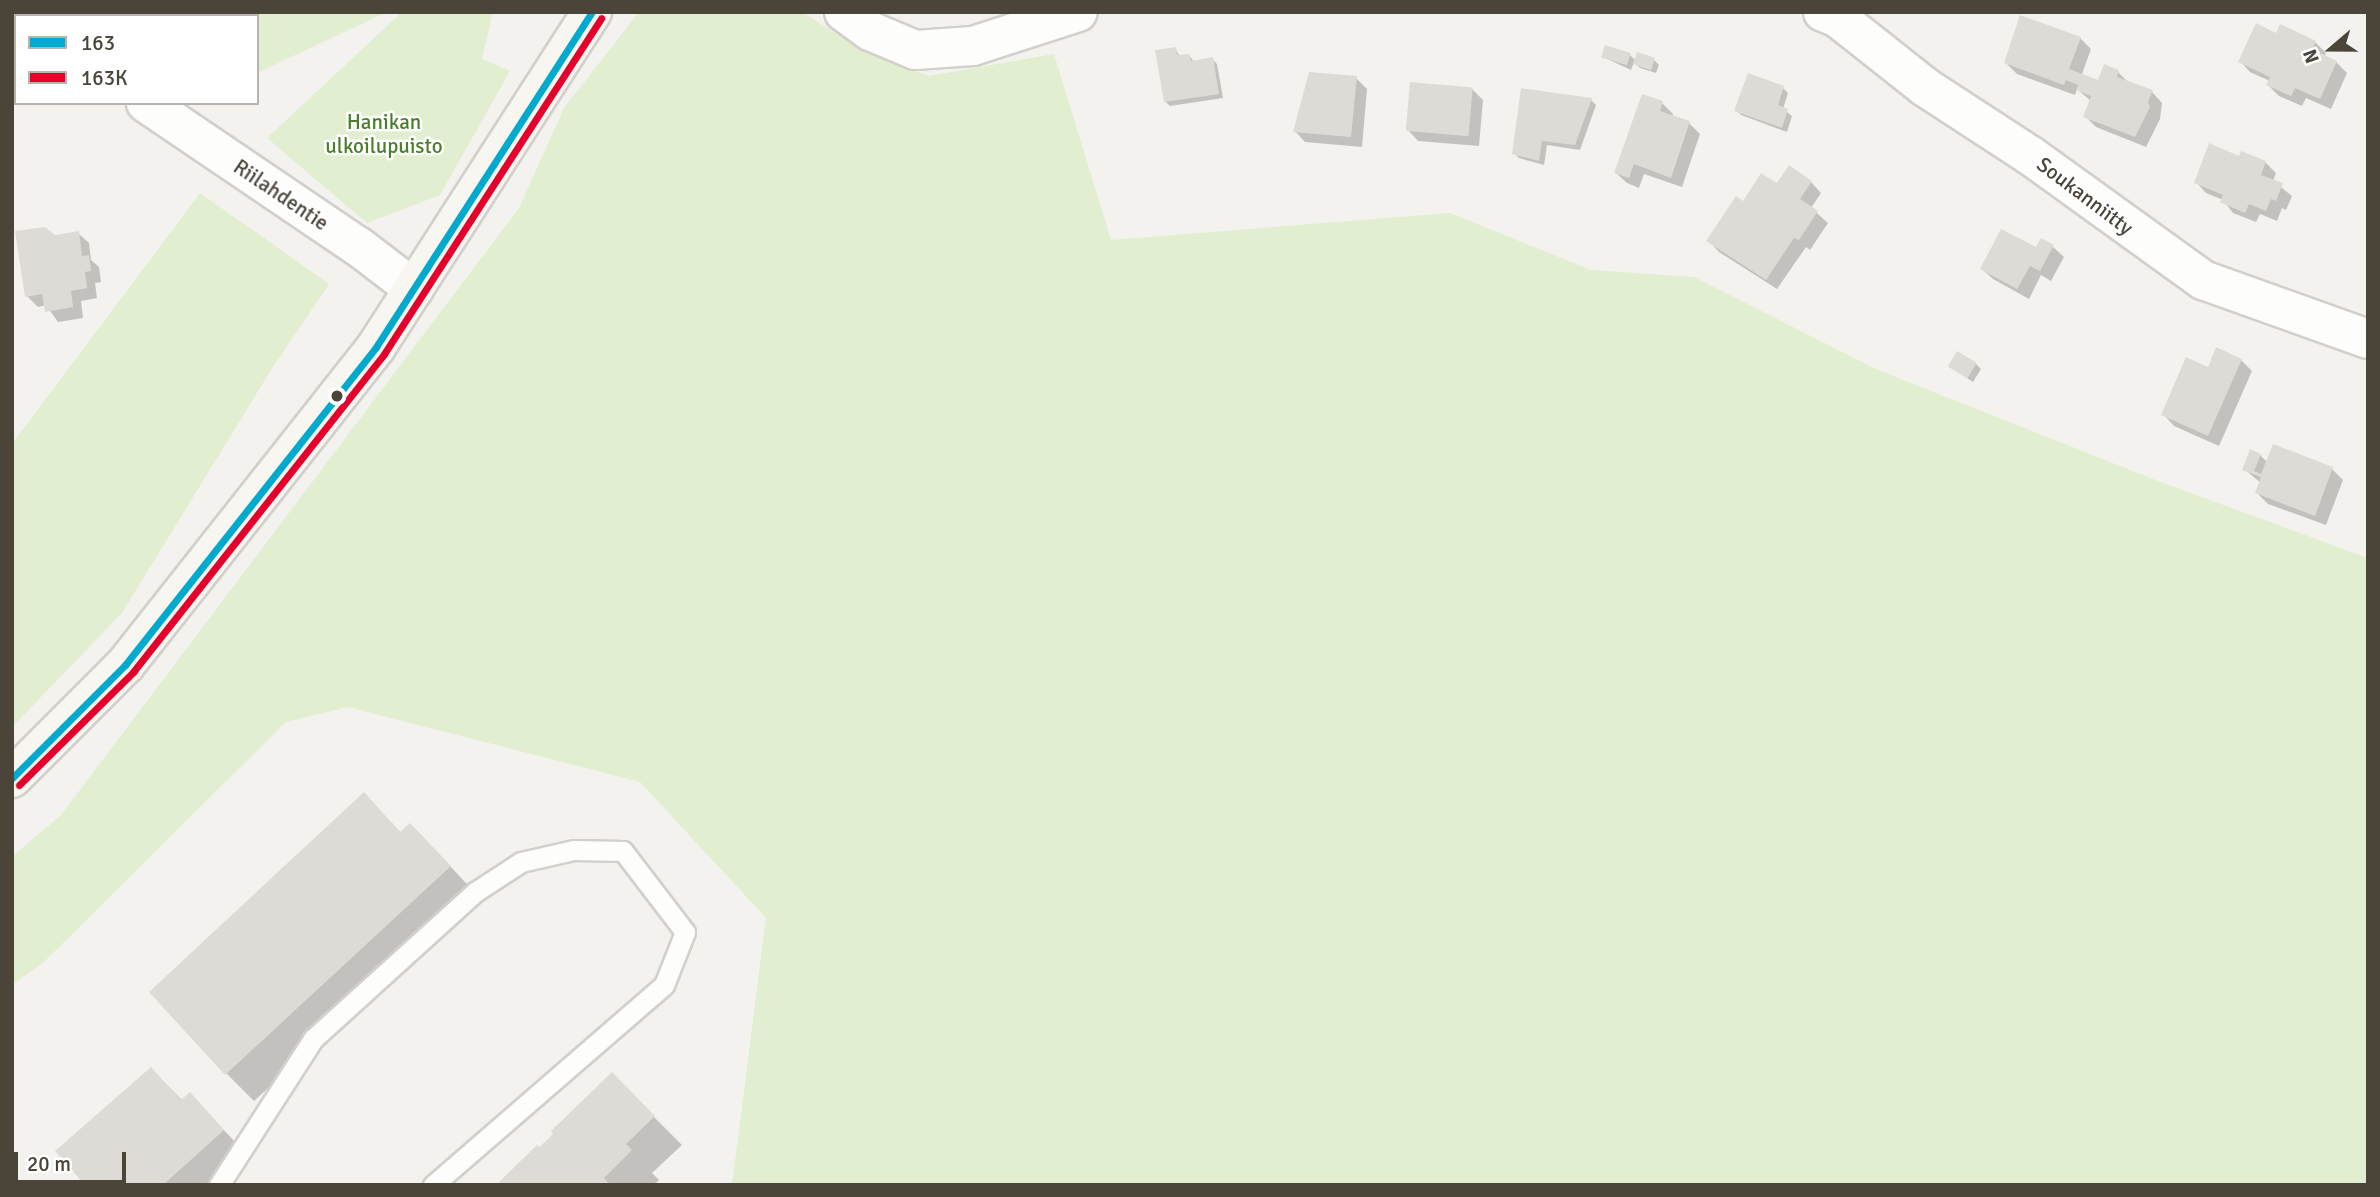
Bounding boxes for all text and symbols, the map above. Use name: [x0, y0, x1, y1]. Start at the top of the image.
legend: [14, 14, 259, 105]
north arrow: [2296, 14, 2366, 84]
text: 163: [81, 30, 115, 56]
text: N: [2298, 46, 2325, 66]
text: 163K: [81, 65, 128, 91]
park label: Hanikan ulkoilupuisto: [325, 109, 443, 159]
street label: Soukanniitty: [2032, 152, 2138, 240]
street label: Riilahdentie: [229, 154, 333, 236]
unlabelled marker: [330, 389, 344, 403]
scale bar: [18, 1138, 130, 1182]
text: 20 m: [27, 1151, 71, 1177]

